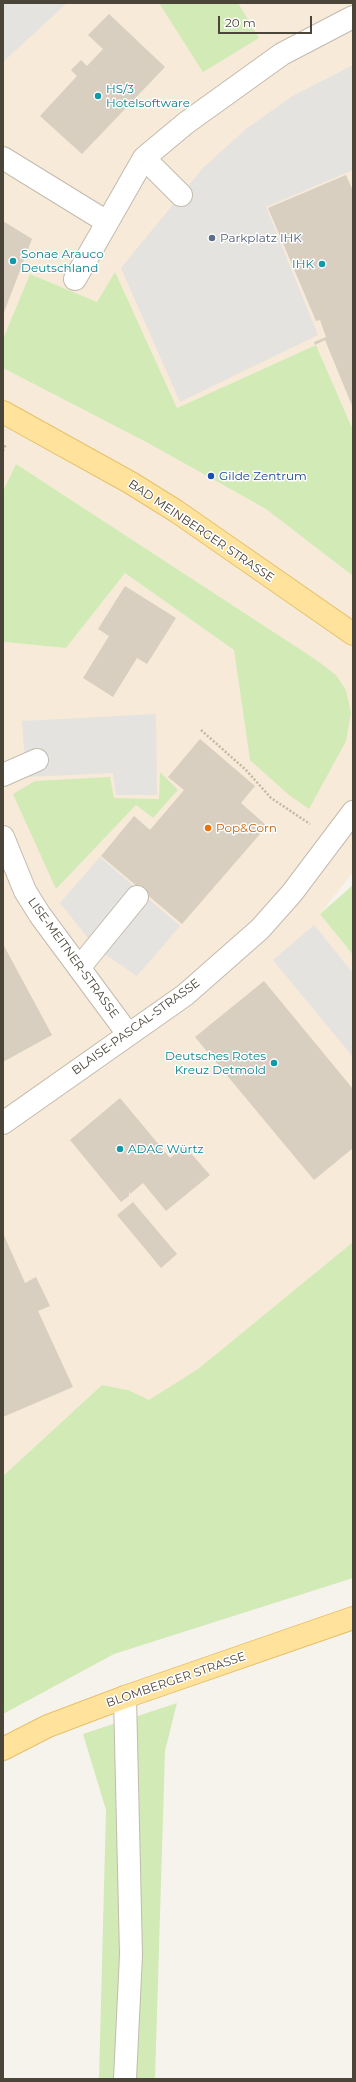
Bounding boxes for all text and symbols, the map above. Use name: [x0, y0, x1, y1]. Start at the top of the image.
scale bar: [220, 8, 314, 34]
text: 20 m: [225, 15, 256, 30]
place label: HS/3 Hotelsoftware: [106, 82, 190, 110]
marker: HS/3 Hotelsoftware: [93, 91, 103, 101]
place label: Parkplatz IHK: [220, 231, 302, 245]
marker: Parkplatz IHK: [207, 233, 217, 243]
place label: Sonae Arauco Deutschland: [21, 247, 104, 275]
marker: Sonae Arauco Deutschland: [8, 256, 18, 266]
place label: IHK: [292, 257, 314, 271]
marker: IHK: [317, 259, 327, 269]
place label: Gilde Zentrum: [219, 469, 307, 483]
marker: Gilde Zentrum: [206, 471, 216, 481]
street label: BAD MEINBERGER STRASSE: [125, 477, 277, 585]
place label: Pop&Corn: [216, 821, 277, 835]
marker: Pop&Corn: [203, 823, 213, 833]
street label: LISE-MEITNER-STRASSE: [24, 895, 122, 1021]
street label: BLAISE-PASCAL-STRASSE: [69, 976, 203, 1078]
place label: Deutsches Rotes Kreuz Detmold: [165, 1049, 266, 1077]
marker: Deutsches Rotes Kreuz Detmold: [269, 1058, 279, 1068]
place label: ADAC Würtz: [128, 1142, 204, 1156]
marker: ADAC Würtz: [115, 1144, 125, 1154]
street label: BLOMBERGER STRASSE: [104, 1649, 248, 1711]

